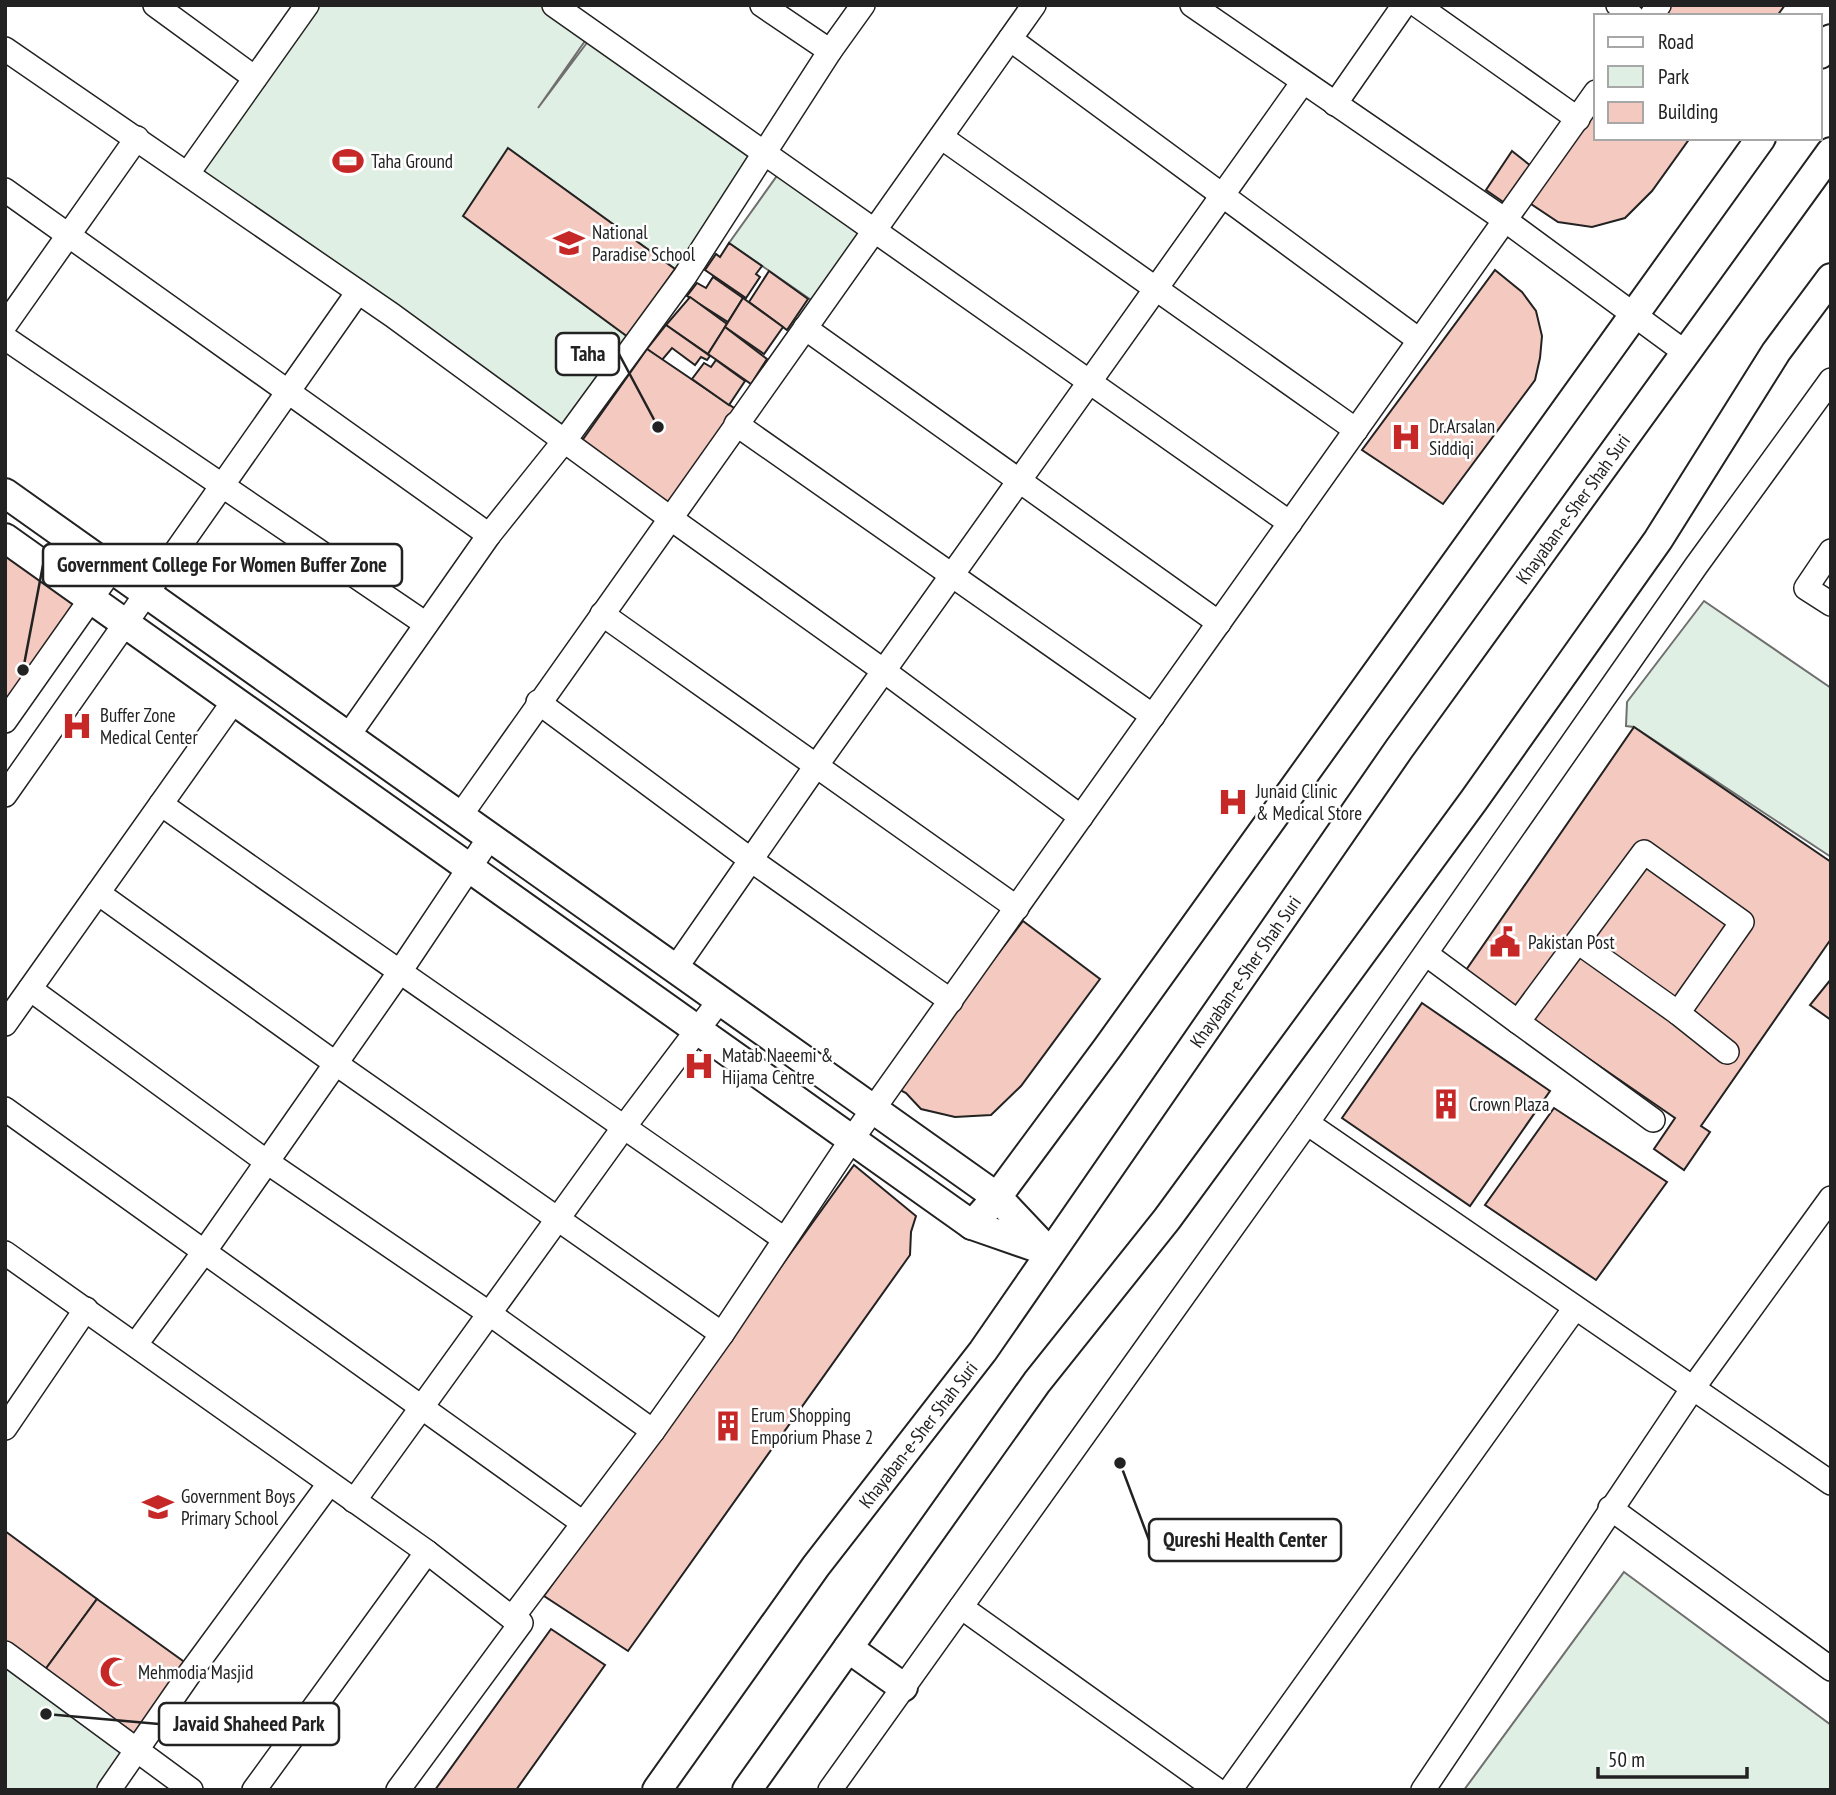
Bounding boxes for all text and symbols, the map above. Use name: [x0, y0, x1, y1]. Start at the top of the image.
legend: [1594, 14, 1822, 140]
text: Road: [1658, 28, 1694, 55]
text: Park: [1658, 63, 1689, 90]
text: Building: [1658, 98, 1718, 125]
sports icon: Taha Ground: [331, 144, 365, 178]
place label: Taha Ground: [371, 149, 453, 173]
place label: National Paradise School: [592, 220, 696, 266]
school or university icon: National Paradise School: [552, 226, 586, 260]
callout: Taha: [556, 333, 619, 375]
text: Taha: [571, 340, 606, 367]
place label: Dr.Arsalan Siddiqi: [1429, 414, 1495, 460]
hospital icon: Dr.Arsalan Siddiqi: [1389, 420, 1423, 454]
street label: Khayaban-e-Sher Shah Suri: [1510, 429, 1635, 589]
callout: Government College For Women Buffer Zone: [43, 544, 402, 586]
text: Government College For Women Buffer Zone: [57, 551, 387, 578]
place label: Buffer Zone Medical Center: [100, 703, 198, 749]
hospital icon: Buffer Zone Medical Center: [60, 709, 94, 743]
place label: Junaid Clinic & Medical Store: [1255, 779, 1362, 825]
hospital icon: Junaid Clinic & Medical Store: [1216, 785, 1250, 819]
street label: Khayaban-e-Sher Shah Suri: [1184, 891, 1306, 1052]
public building icon: Pakistan Post: [1488, 925, 1522, 959]
place label: Pakistan Post: [1528, 930, 1615, 954]
place label: Matab Naeemi & Hijama Centre: [722, 1043, 833, 1089]
hospital icon: Matab Naeemi & Hijama Centre: [682, 1049, 716, 1083]
building icon: Crown Plaza: [1429, 1087, 1463, 1121]
place label: Crown Plaza: [1469, 1092, 1549, 1116]
street label: Khayaban-e-Sher Shah Suri: [854, 1357, 982, 1513]
place label: Erum Shopping Emporium Phase 2: [751, 1403, 873, 1449]
building icon: Erum Shopping Emporium Phase 2: [711, 1409, 745, 1443]
place label: Government Boys Primary School: [181, 1484, 295, 1530]
school or university icon: Government Boys Primary School: [141, 1490, 175, 1524]
callout: Qureshi Health Center: [1149, 1519, 1341, 1561]
text: Qureshi Health Center: [1163, 1526, 1328, 1553]
mosque icon: Mehmodia Masjid: [98, 1655, 132, 1689]
place label: Mehmodia Masjid: [138, 1660, 253, 1684]
callout: Javaid Shaheed Park: [159, 1703, 339, 1745]
text: Javaid Shaheed Park: [172, 1710, 325, 1737]
scale bar: [1598, 1736, 1747, 1780]
text: 50 m: [1608, 1746, 1645, 1773]

